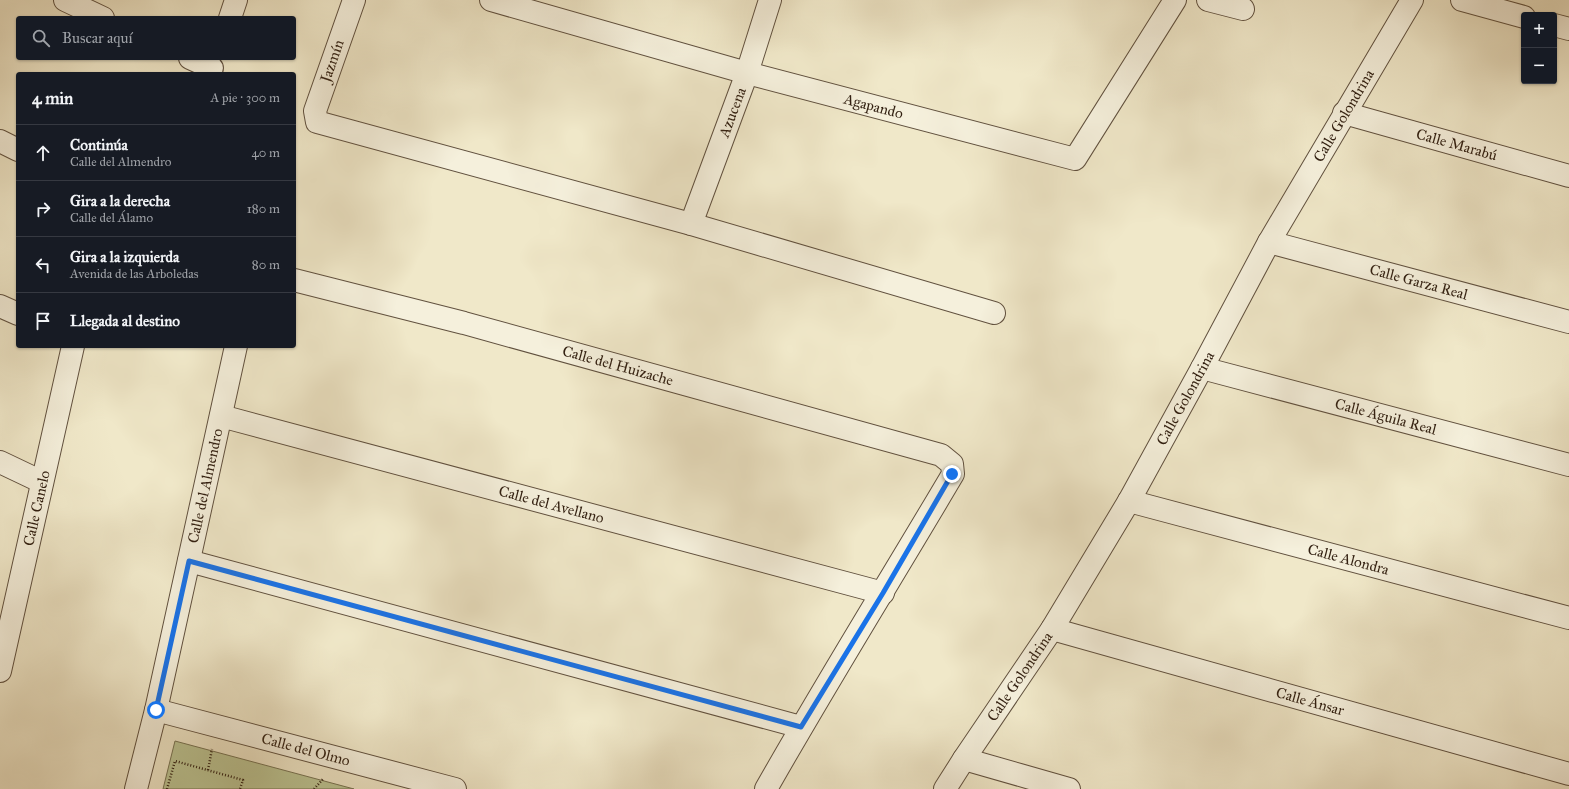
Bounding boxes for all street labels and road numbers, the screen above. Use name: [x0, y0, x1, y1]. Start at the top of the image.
street label: Jazmín: [316, 37, 349, 87]
street label: Calle Golondrina: [1309, 66, 1378, 165]
street label: Azucena: [715, 84, 750, 141]
street label: Agapando: [841, 90, 905, 123]
street label: Calle Marabú: [1414, 125, 1499, 164]
street label: Calle Garza Real: [1368, 260, 1471, 304]
street label: Calle del Huizache: [560, 342, 675, 390]
street label: Calle Golondrina: [1152, 348, 1219, 448]
street label: Calle Águila Real: [1333, 395, 1439, 439]
street label: Calle del Almendro: [184, 426, 227, 545]
street label: Calle Canelo: [19, 468, 54, 547]
street label: Calle del Avellano: [497, 482, 606, 527]
street label: Calle Alondra: [1306, 540, 1392, 579]
street label: Calle Golondrina: [983, 628, 1057, 725]
street label: Calle Ánsar: [1274, 683, 1346, 720]
street label: Calle del Olmo: [260, 729, 352, 770]

